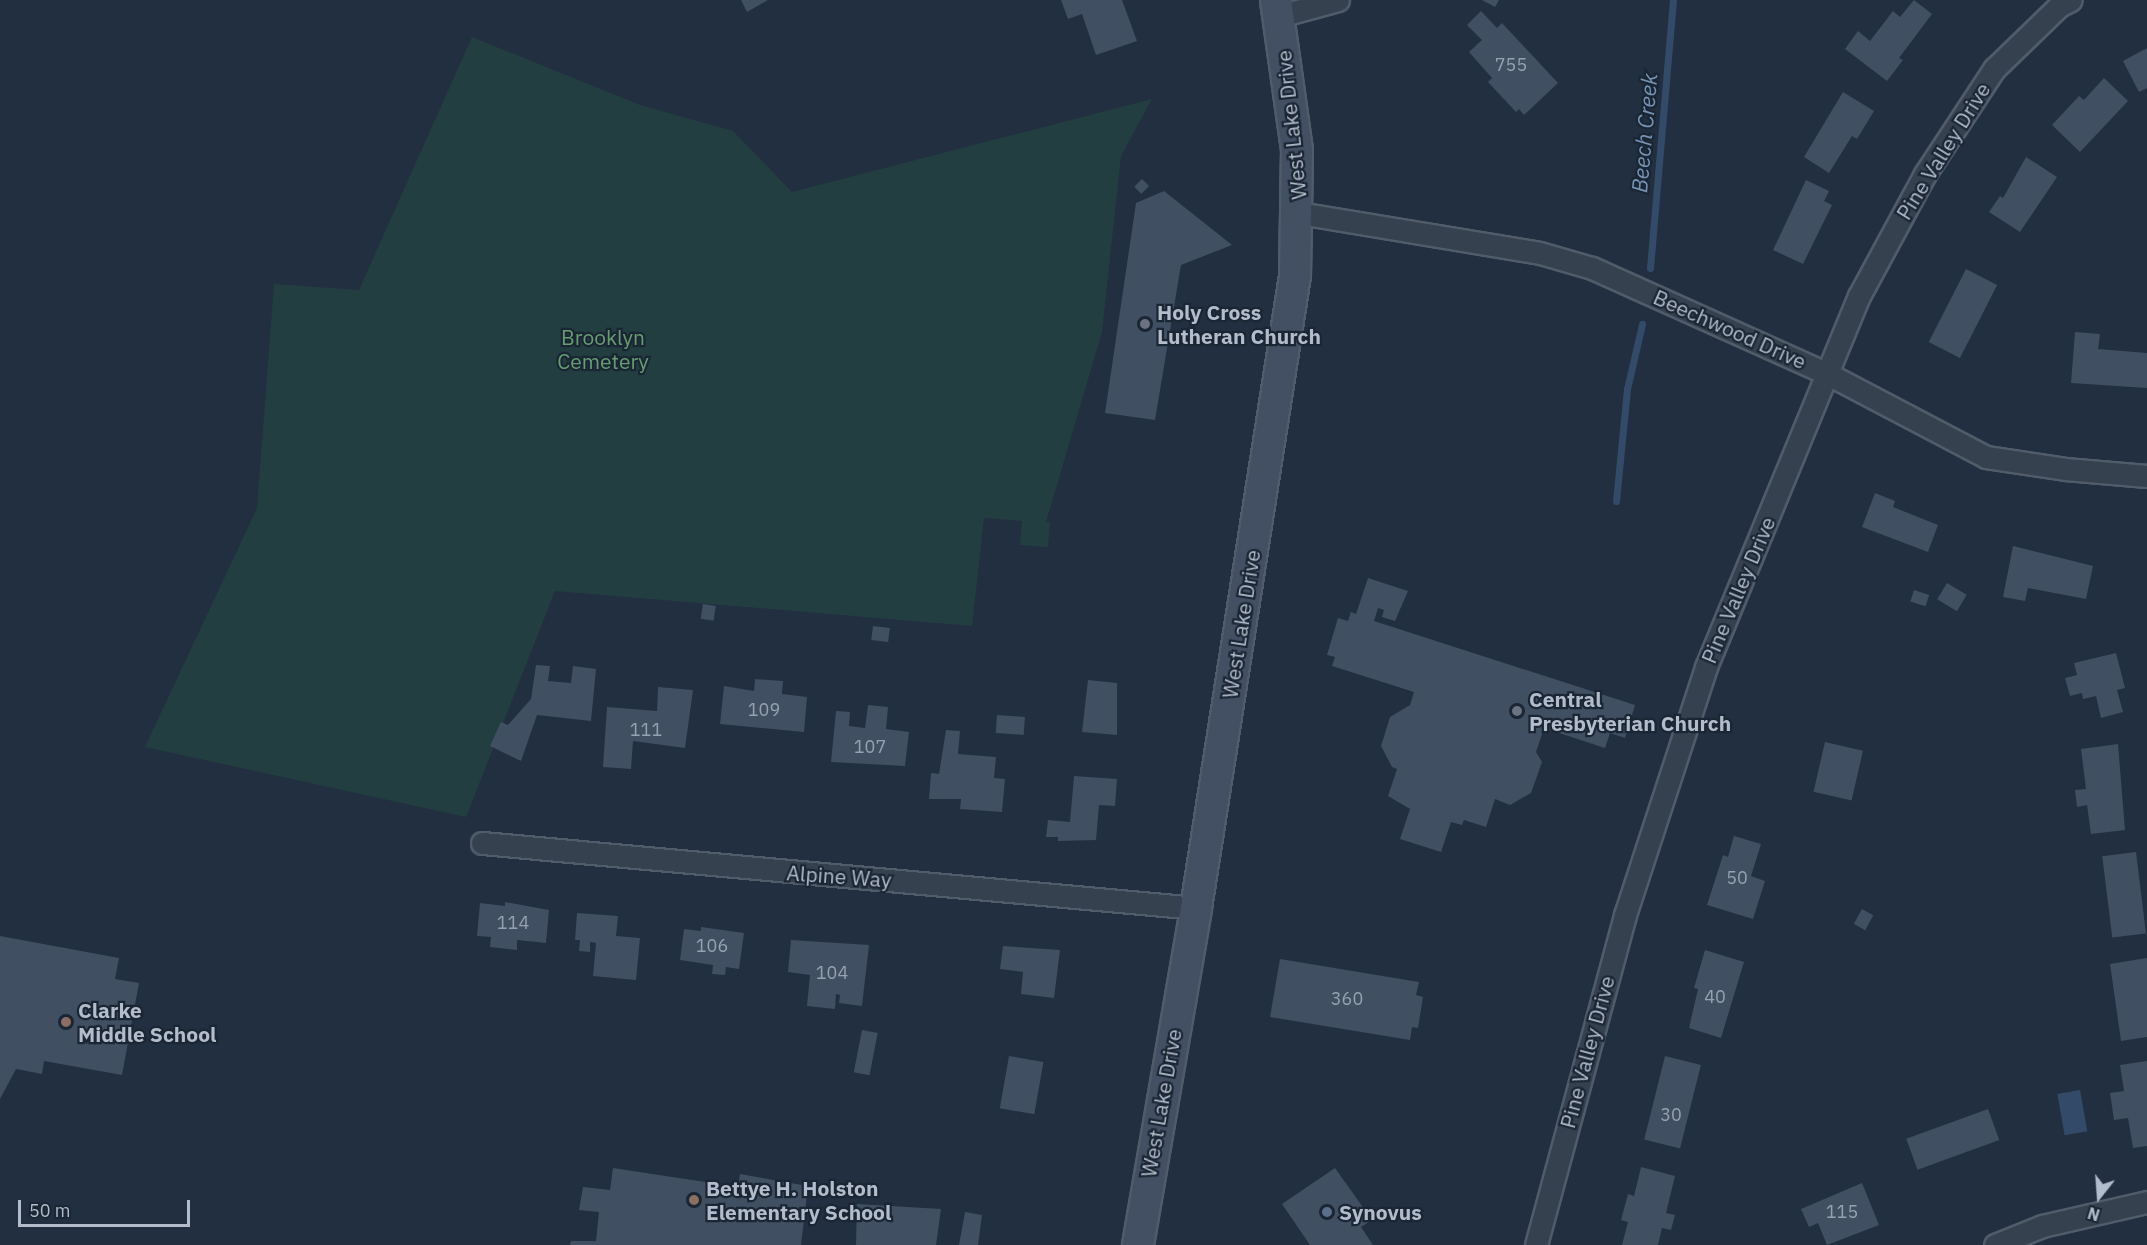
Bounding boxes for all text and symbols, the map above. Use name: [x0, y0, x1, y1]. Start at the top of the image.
street label: West Lake Drive: [1271, 49, 1311, 201]
house number: 755: [1495, 54, 1527, 76]
water label: Beech Creek: [1626, 72, 1662, 194]
street label: Pine Valley Drive: [1891, 78, 1995, 224]
street label: Beechwood Drive: [1650, 284, 1810, 374]
place label: Holy Cross Lutheran Church: [1157, 299, 1321, 349]
marker: Holy Cross Lutheran Church: [1138, 317, 1152, 331]
park label: Brooklyn Cemetery: [557, 324, 649, 374]
street label: Pine Valley Drive: [1696, 513, 1780, 667]
street label: West Lake Drive: [1217, 548, 1265, 700]
place label: Central Presbyterian Church: [1529, 686, 1731, 736]
house number: 109: [748, 699, 780, 721]
marker: Central Presbyterian Church: [1510, 704, 1524, 718]
house number: 111: [630, 719, 662, 741]
house number: 107: [854, 736, 886, 758]
street label: Alpine Way: [786, 860, 892, 892]
house number: 50: [1726, 867, 1748, 889]
house number: 114: [497, 912, 529, 934]
house number: 106: [696, 935, 728, 957]
house number: 104: [816, 962, 848, 984]
street label: Pine Valley Drive: [1555, 973, 1619, 1131]
house number: 40: [1704, 986, 1726, 1008]
house number: 360: [1331, 988, 1363, 1010]
place label: Clarke Middle School: [78, 997, 216, 1047]
marker: Clarke Middle School: [59, 1015, 73, 1029]
street label: West Lake Drive: [1136, 1027, 1186, 1179]
house number: 30: [1660, 1104, 1682, 1126]
north arrow: [2069, 1167, 2129, 1227]
place label: Bettye H. Holston Elementary School: [706, 1175, 891, 1225]
scale bar: [21, 1188, 194, 1226]
marker: Bettye H. Holston Elementary School: [687, 1193, 701, 1207]
text: 50 m: [29, 1199, 71, 1222]
place label: Synovus: [1339, 1199, 1422, 1225]
house number: 115: [1826, 1201, 1858, 1223]
text: N: [2085, 1203, 2102, 1225]
marker: Synovus: [1320, 1205, 1334, 1219]

